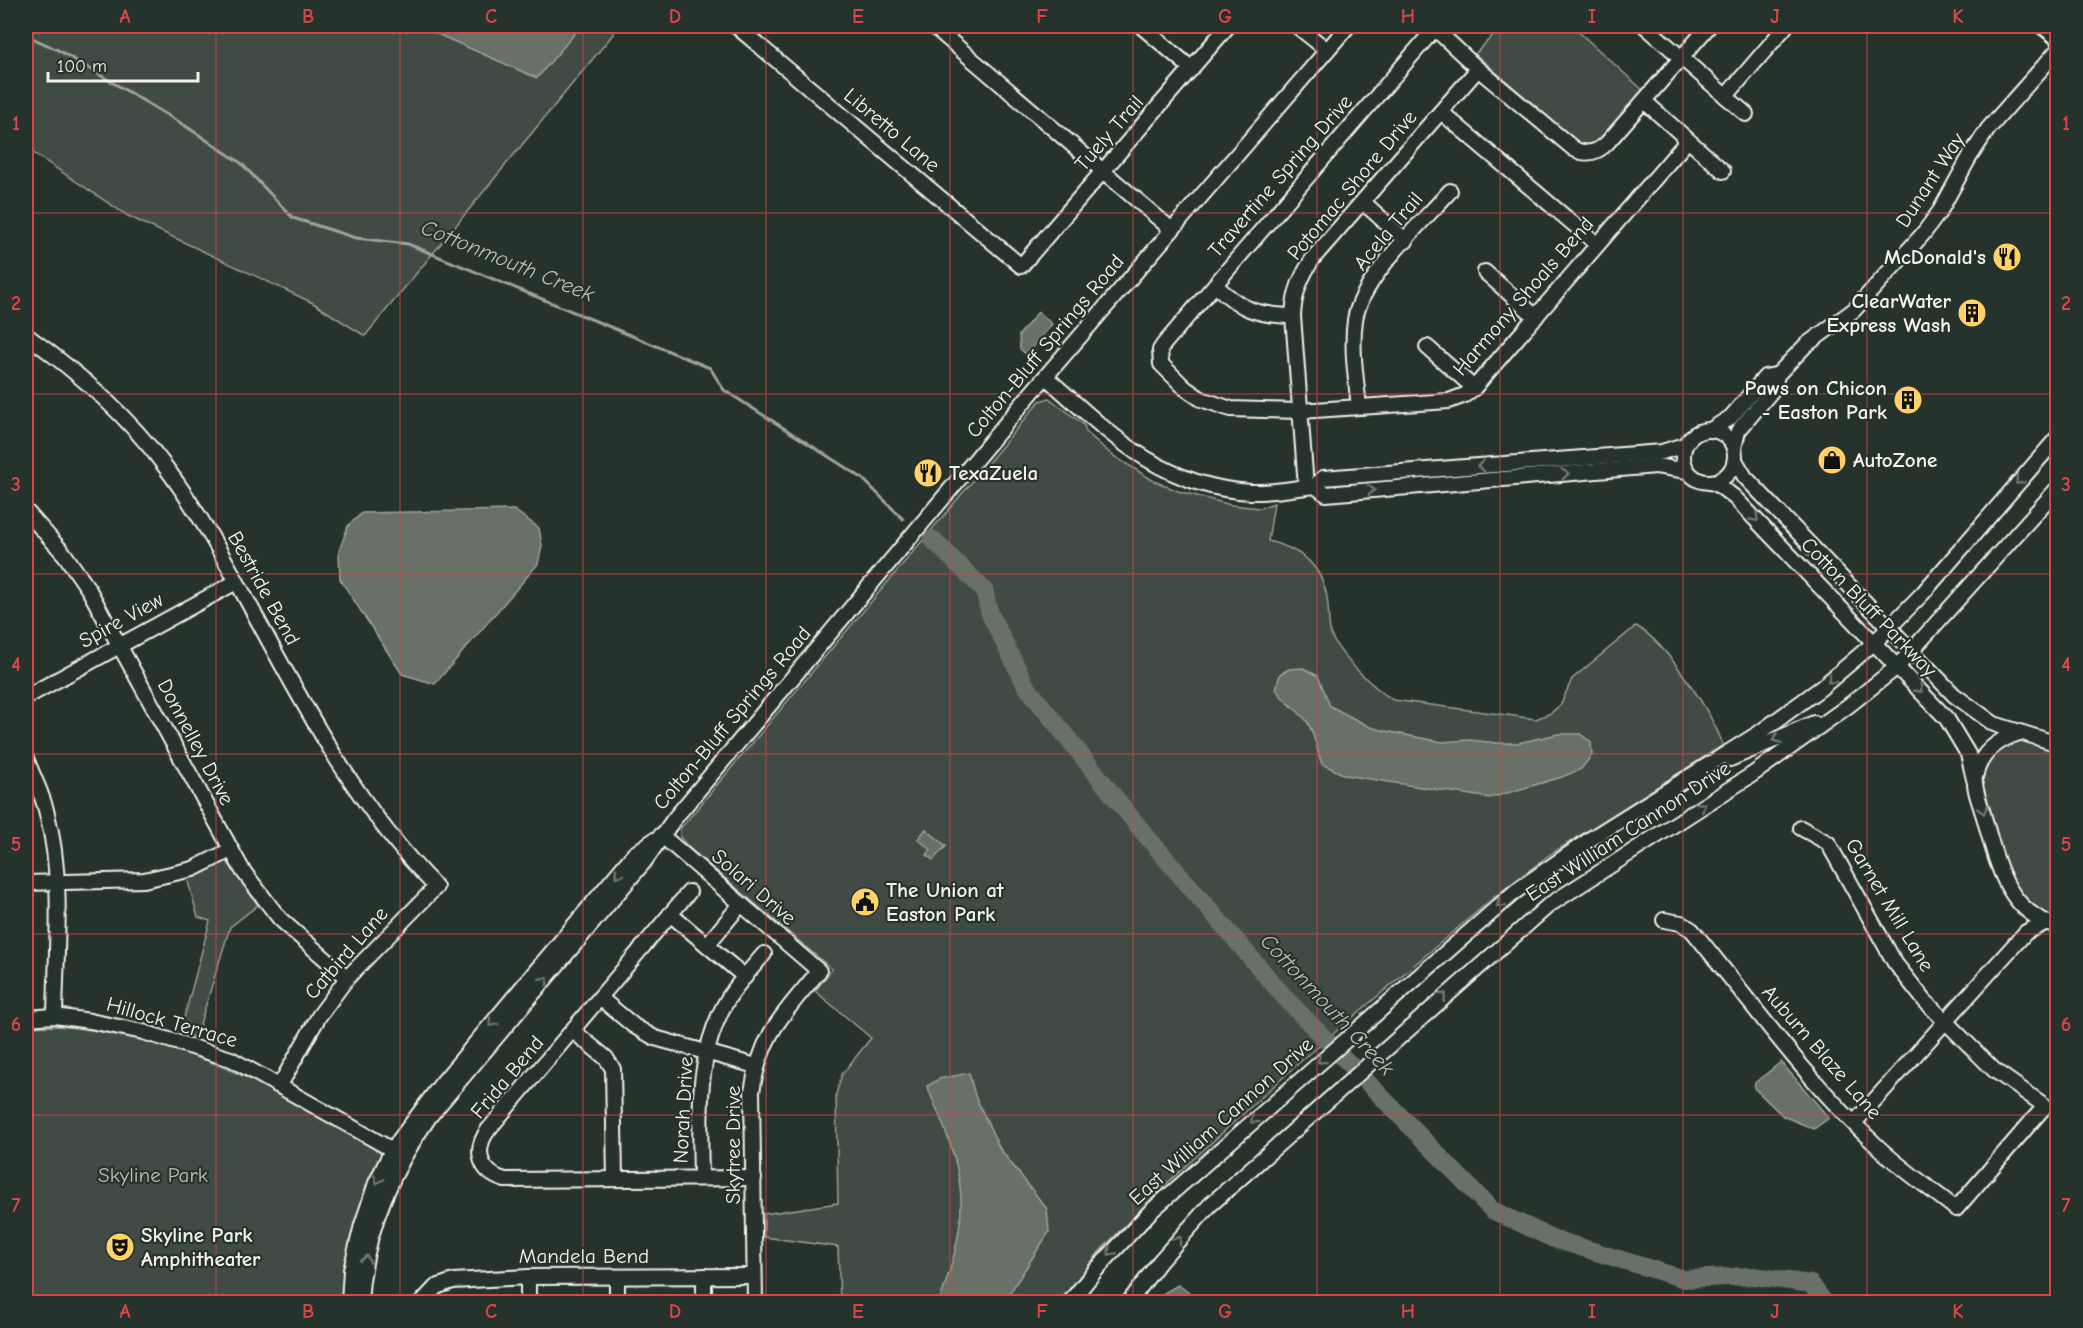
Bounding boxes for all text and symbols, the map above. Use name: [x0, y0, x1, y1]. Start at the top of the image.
text: A: [119, 5, 131, 28]
text: B: [302, 5, 314, 28]
text: C: [485, 5, 497, 28]
text: D: [669, 5, 681, 28]
text: E: [852, 5, 864, 28]
text: F: [1036, 5, 1048, 28]
text: G: [1218, 5, 1232, 28]
text: H: [1401, 5, 1415, 28]
text: I: [1588, 5, 1596, 28]
text: J: [1770, 5, 1780, 28]
text: K: [1952, 5, 1964, 28]
scale bar: [48, 45, 198, 83]
text: 100 m: [57, 56, 107, 77]
street label: Libretto Lane: [839, 83, 945, 177]
street label: Tuely Trail: [1070, 90, 1148, 176]
street label: Travertine Spring Drive: [1203, 90, 1357, 262]
street label: Potomac Shore Drive: [1282, 105, 1422, 265]
text: 1: [12, 112, 20, 135]
text: 1: [2062, 112, 2070, 135]
street label: Dunant Way: [1891, 128, 1970, 232]
street label: Acela Trail: [1348, 187, 1428, 275]
street label: Harmony Shoals Bend: [1448, 212, 1598, 380]
water label: Cottonmouth Creek: [417, 214, 598, 308]
restaurant icon: McDonald's: [1991, 241, 2023, 273]
place label: McDonald's: [1884, 245, 1986, 269]
street label: Colton-Bluff Springs Road: [961, 249, 1129, 443]
place label: ClearWater Express Wash: [1826, 289, 1952, 337]
text: 2: [11, 292, 21, 315]
text: 2: [2061, 292, 2071, 315]
building icon: ClearWater Express Wash: [1956, 297, 1988, 329]
place label: Paws on Chicon - Easton Park: [1745, 376, 1888, 424]
building icon: Paws on Chicon - Easton Park: [1892, 384, 1924, 416]
shop icon: AutoZone: [1816, 444, 1848, 476]
place label: AutoZone: [1853, 448, 1937, 472]
restaurant icon: TexaZuela: [912, 457, 944, 489]
one-way arrow: [1476, 459, 1485, 472]
place label: TexaZuela: [949, 461, 1038, 485]
one-way arrow: [1561, 468, 1570, 481]
text: 3: [11, 473, 21, 496]
text: 3: [2061, 473, 2071, 496]
one-way arrow: [2015, 474, 2026, 485]
one-way arrow: [1367, 484, 1376, 497]
one-way arrow: [1747, 510, 1758, 521]
street label: Bestride Bend: [223, 527, 305, 649]
street label: Cotton Bluff Parkway: [1796, 532, 1942, 682]
street label: Spire View: [75, 587, 167, 653]
street label: Colton-Bluff Springs Road: [648, 621, 816, 815]
text: 4: [11, 653, 21, 676]
text: 4: [2061, 653, 2071, 676]
one-way arrow: [1826, 673, 1837, 684]
street label: Donnelley Drive: [153, 675, 239, 809]
one-way arrow: [1911, 682, 1922, 693]
one-way arrow: [1772, 732, 1783, 744]
street label: East William Cannon Drive: [1521, 756, 1735, 906]
one-way arrow: [1695, 803, 1706, 814]
one-way arrow: [1975, 805, 1988, 815]
text: 5: [11, 833, 21, 856]
text: 5: [2061, 833, 2071, 856]
street label: Garnet Mill Lane: [1841, 834, 1939, 976]
street label: Solari Drive: [707, 844, 801, 930]
one-way arrow: [614, 867, 625, 878]
place label: The Union at Easton Park: [886, 878, 1005, 926]
public building icon: The Union at Easton Park: [849, 886, 881, 918]
one-way arrow: [1496, 896, 1507, 907]
street label: Catbird Lane: [299, 902, 393, 1004]
water label: Cottonmouth Creek: [1255, 928, 1400, 1081]
one-way arrow: [538, 976, 549, 987]
street label: Auburn Blaze Lane: [1757, 980, 1887, 1124]
street label: Hillock Terrace: [104, 992, 240, 1052]
one-way arrow: [1436, 992, 1447, 1003]
text: 6: [11, 1013, 21, 1036]
text: 6: [2061, 1013, 2071, 1036]
one-way arrow: [488, 1016, 499, 1027]
street label: Frida Bend: [466, 1031, 548, 1123]
street label: East William Cannon Drive: [1124, 1032, 1318, 1210]
one-way arrow: [1317, 1053, 1328, 1064]
street label: Norah Drive: [668, 1056, 698, 1164]
street label: Skytree Drive: [721, 1086, 745, 1204]
one-way arrow: [1250, 1113, 1261, 1124]
park label: Skyline Park: [98, 1163, 208, 1187]
one-way arrow: [373, 1174, 385, 1185]
text: 7: [12, 1194, 21, 1217]
text: 7: [2062, 1194, 2071, 1217]
place label: Skyline Park Amphitheater: [141, 1223, 261, 1271]
theatre icon: Skyline Park Amphitheater: [104, 1231, 136, 1263]
one-way arrow: [1171, 1236, 1182, 1247]
street label: Mandela Bend: [519, 1244, 649, 1268]
one-way arrow: [1107, 1246, 1118, 1256]
one-way arrow: [358, 1254, 371, 1264]
text: A: [119, 1300, 131, 1323]
text: B: [302, 1300, 314, 1323]
text: C: [485, 1300, 497, 1323]
text: D: [669, 1300, 681, 1323]
text: E: [852, 1300, 864, 1323]
text: F: [1036, 1300, 1048, 1323]
text: G: [1218, 1300, 1232, 1323]
text: H: [1401, 1300, 1415, 1323]
text: I: [1588, 1300, 1596, 1323]
text: J: [1770, 1300, 1780, 1323]
text: K: [1952, 1300, 1964, 1323]

